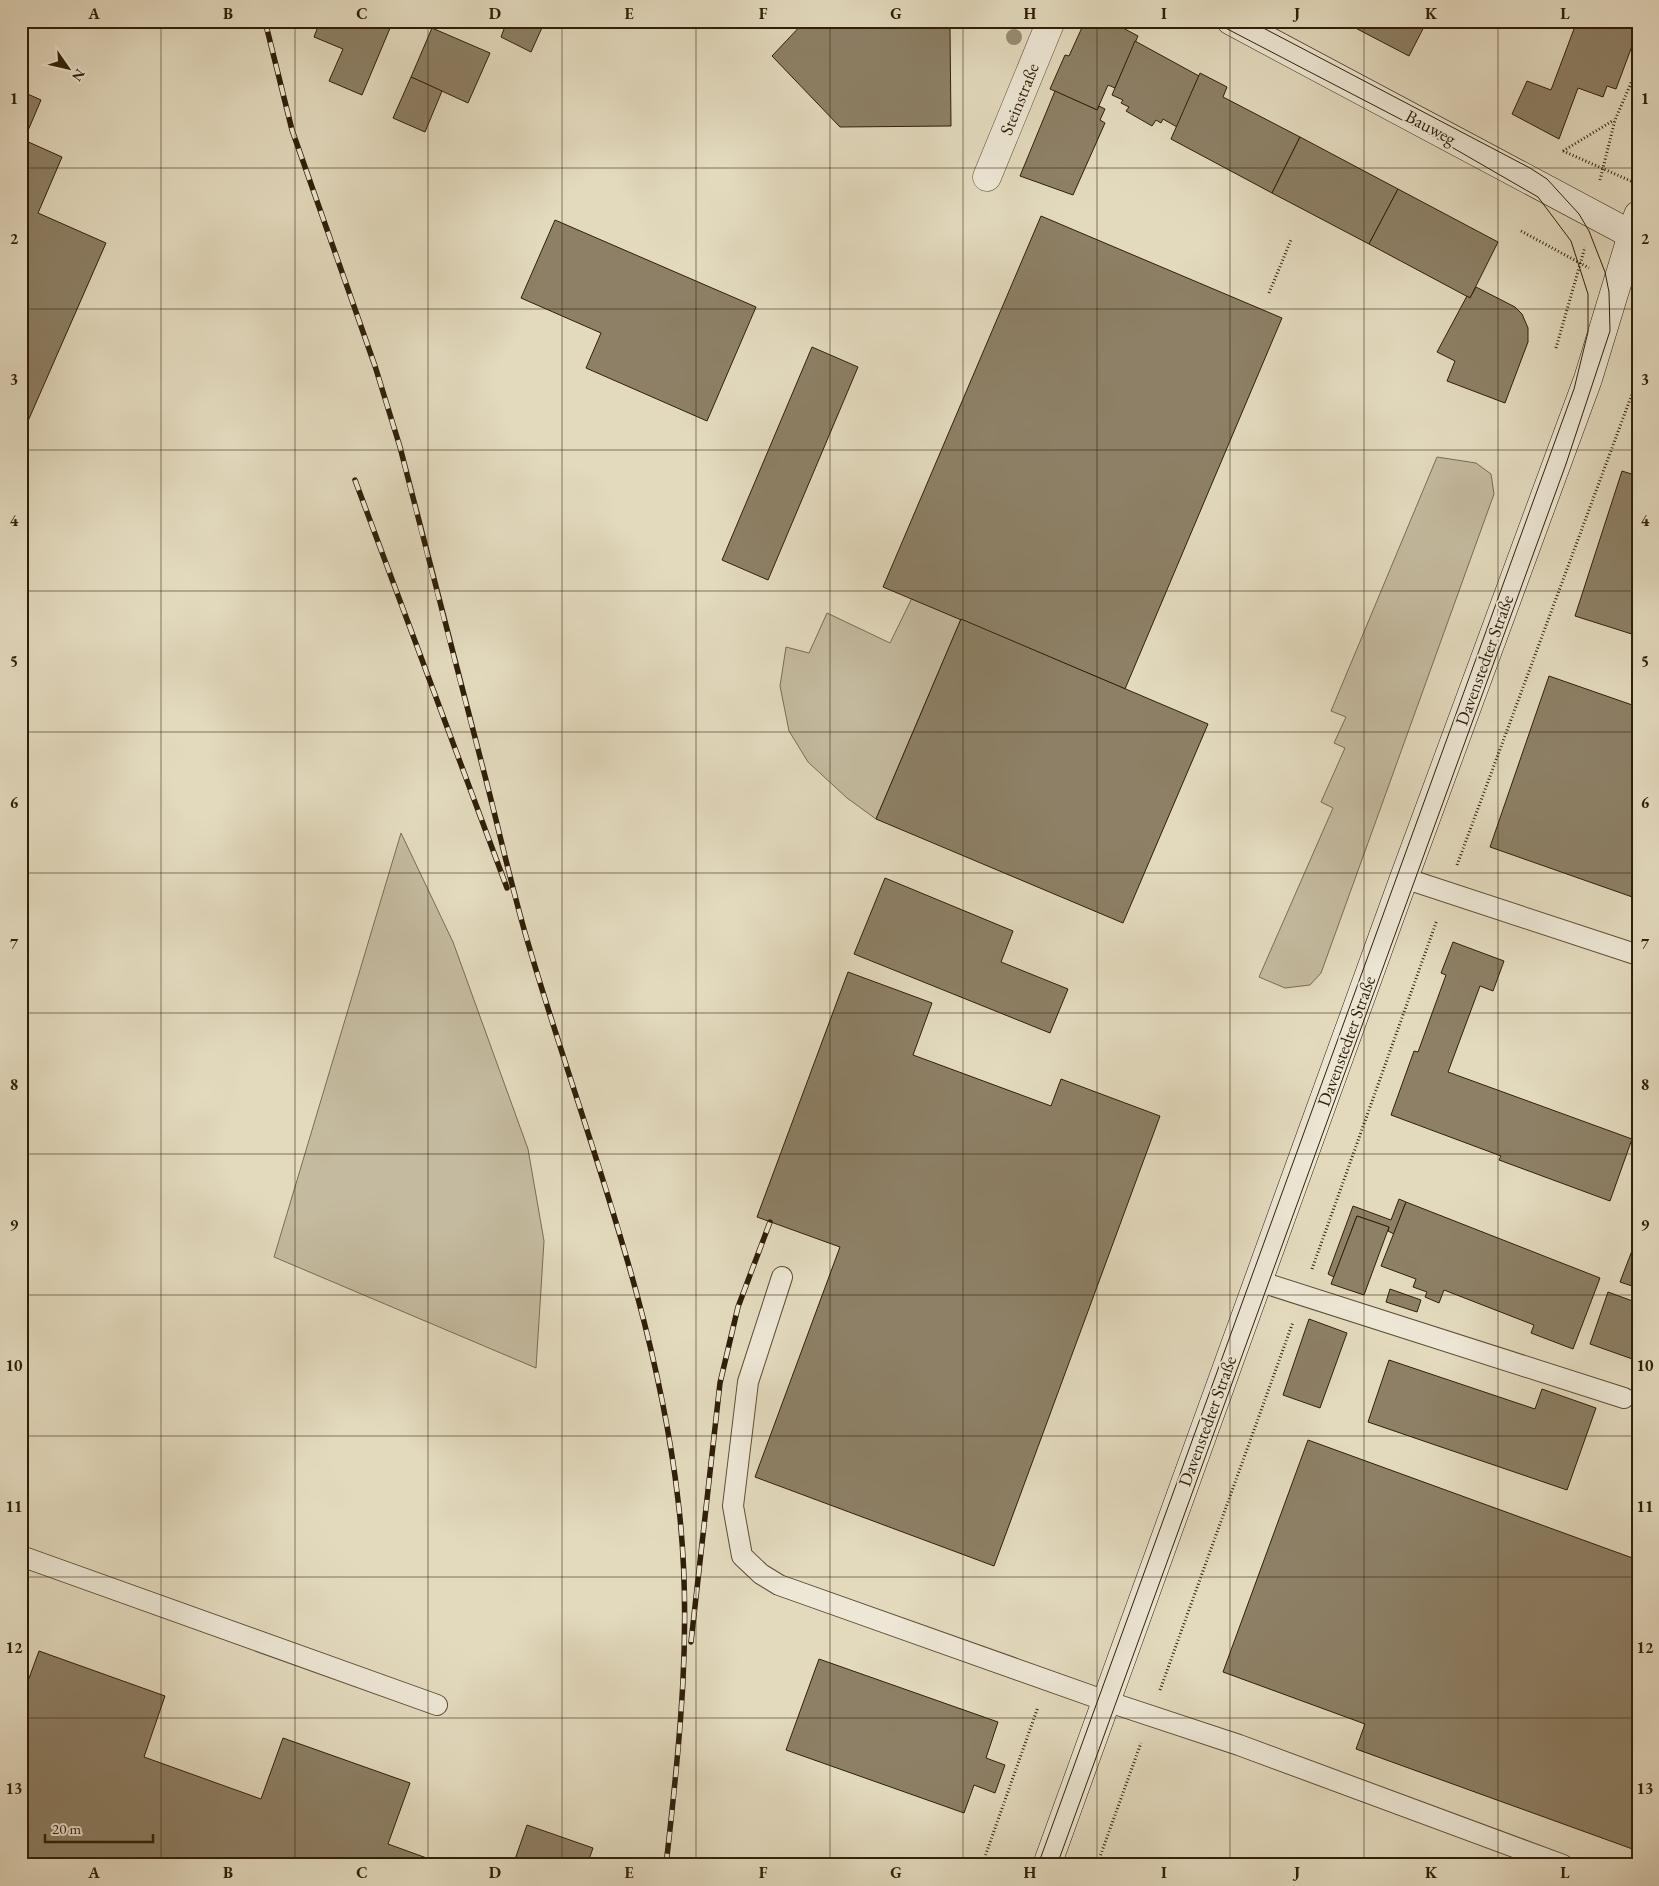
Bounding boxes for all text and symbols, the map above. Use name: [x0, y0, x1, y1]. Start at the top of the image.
text: A: [87, 3, 100, 24]
text: B: [223, 3, 233, 24]
text: C: [356, 3, 368, 24]
text: D: [489, 3, 501, 24]
text: E: [624, 3, 634, 24]
text: F: [759, 3, 768, 24]
text: G: [890, 3, 902, 24]
text: H: [1024, 3, 1037, 24]
text: I: [1161, 3, 1167, 24]
text: J: [1292, 3, 1300, 24]
text: K: [1425, 3, 1438, 24]
text: L: [1560, 3, 1570, 24]
north arrow: [42, 42, 92, 92]
street label: Steinstraße: [994, 60, 1044, 138]
text: N: [68, 66, 89, 86]
text: 1: [10, 88, 18, 109]
text: 1: [1641, 88, 1649, 109]
street label: Bauweg: [1402, 104, 1460, 150]
text: 2: [10, 228, 19, 249]
text: 2: [1641, 228, 1650, 249]
text: 3: [10, 369, 18, 390]
text: 3: [1641, 369, 1649, 390]
text: 4: [10, 510, 19, 531]
text: 4: [1641, 510, 1650, 531]
street label: Davenstedter Straße: [1450, 592, 1518, 728]
text: 5: [10, 651, 18, 672]
text: 5: [1641, 651, 1649, 672]
text: 6: [10, 792, 19, 813]
text: 6: [1641, 792, 1650, 813]
text: 7: [10, 933, 19, 954]
text: 7: [1641, 933, 1650, 954]
street label: Davenstedter Straße: [1312, 973, 1380, 1109]
text: 8: [10, 1074, 18, 1095]
text: 8: [1641, 1074, 1649, 1095]
text: 9: [10, 1214, 19, 1235]
text: 9: [1641, 1214, 1650, 1235]
street label: Davenstedter Straße: [1173, 1353, 1241, 1489]
text: 10: [6, 1355, 23, 1376]
text: 10: [1637, 1355, 1654, 1376]
text: 11: [6, 1496, 22, 1517]
text: 11: [1637, 1496, 1653, 1517]
text: 12: [6, 1637, 23, 1658]
text: 12: [1637, 1637, 1654, 1658]
text: 13: [6, 1778, 22, 1799]
text: 13: [1637, 1778, 1653, 1799]
scale bar: [45, 1811, 152, 1843]
text: 20 m: [52, 1819, 81, 1838]
text: A: [87, 1862, 100, 1883]
text: B: [223, 1862, 233, 1883]
text: C: [356, 1862, 368, 1883]
text: D: [489, 1862, 501, 1883]
text: E: [624, 1862, 634, 1883]
text: F: [759, 1862, 768, 1883]
text: G: [890, 1862, 902, 1883]
text: H: [1024, 1862, 1037, 1883]
text: I: [1161, 1862, 1167, 1883]
text: J: [1292, 1862, 1300, 1883]
text: K: [1425, 1862, 1438, 1883]
text: L: [1560, 1862, 1570, 1883]

